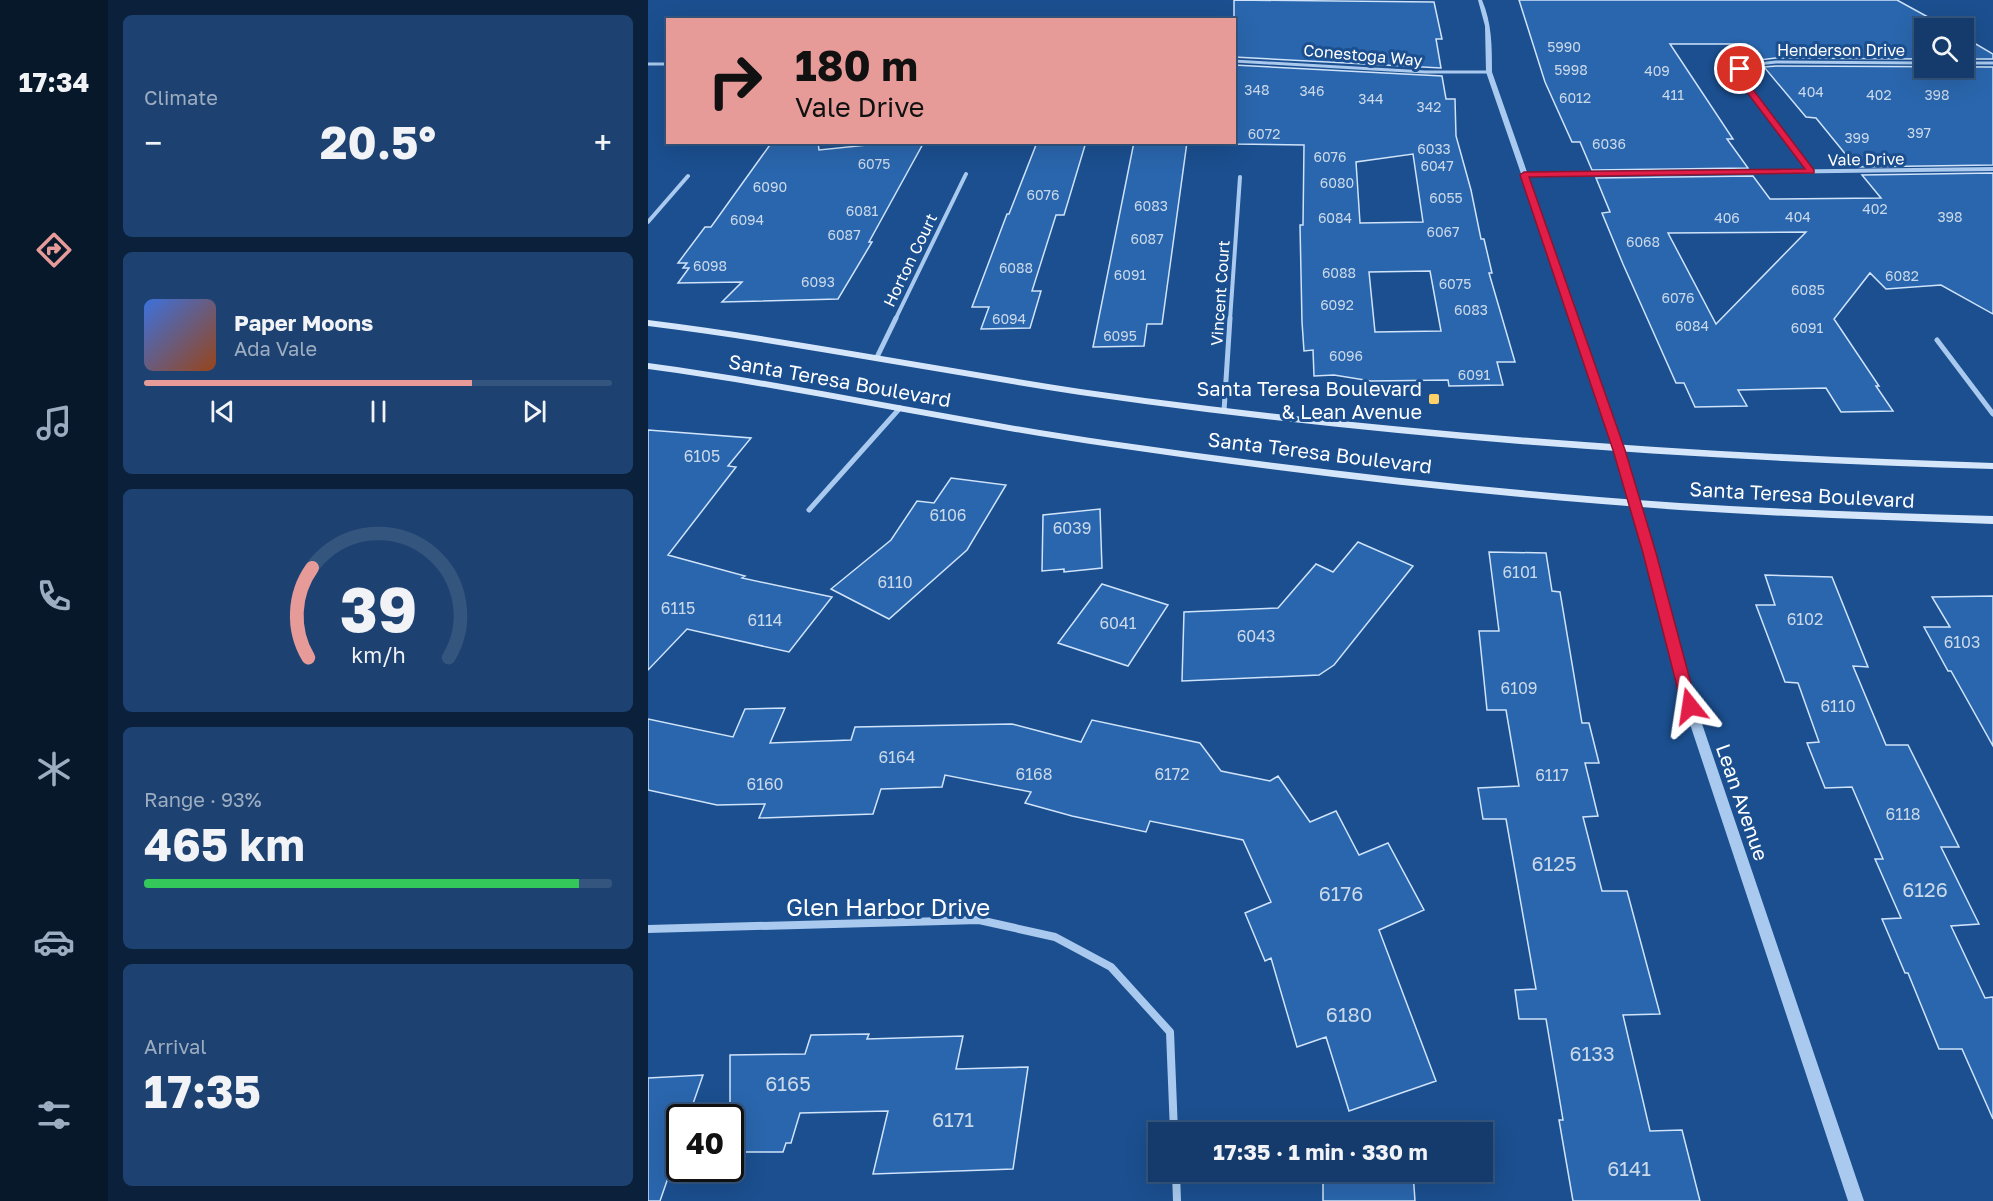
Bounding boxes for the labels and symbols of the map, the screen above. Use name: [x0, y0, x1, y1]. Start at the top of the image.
house number: 5990: [1547, 38, 1581, 55]
street label: Conestoga Way: [1303, 40, 1423, 70]
street label: Henderson Drive: [1777, 40, 1905, 60]
pin: [1714, 43, 1765, 94]
house number: 5998: [1554, 61, 1588, 78]
house number: 409: [1644, 62, 1670, 79]
house number: 348: [1244, 81, 1270, 98]
house number: 346: [1299, 82, 1325, 99]
house number: 404: [1798, 83, 1824, 100]
house number: 411: [1662, 86, 1684, 103]
house number: 402: [1866, 86, 1892, 103]
house number: 398: [1924, 86, 1950, 103]
house number: 6012: [1559, 89, 1591, 106]
house number: 344: [1358, 90, 1384, 107]
house number: 342: [1417, 98, 1441, 115]
house number: 397: [1907, 124, 1931, 141]
house number: 6072: [1248, 125, 1280, 142]
house number: 399: [1844, 129, 1870, 146]
house number: 6036: [1592, 135, 1626, 152]
house number: 6033: [1417, 140, 1451, 157]
house number: 6076: [1313, 148, 1347, 165]
street label: Vale Drive: [1827, 148, 1905, 170]
house number: 6075: [858, 155, 890, 172]
house number: 6047: [1420, 157, 1454, 174]
house number: 6080: [1320, 174, 1354, 191]
house number: 6090: [753, 178, 787, 195]
house number: 6076: [1026, 186, 1060, 203]
house number: 6055: [1429, 189, 1463, 206]
house number: 6083: [1134, 197, 1168, 214]
house number: 402: [1862, 200, 1888, 217]
house number: 6081: [846, 202, 878, 219]
house number: 404: [1785, 208, 1811, 225]
house number: 398: [1937, 208, 1963, 225]
house number: 6084: [1318, 209, 1352, 226]
house number: 406: [1714, 209, 1740, 226]
street label: Horton Court: [879, 210, 941, 310]
house number: 6094: [730, 211, 764, 228]
house number: 6067: [1426, 223, 1460, 240]
house number: 6087: [827, 226, 861, 243]
house number: 6087: [1130, 230, 1164, 247]
house number: 6068: [1626, 233, 1660, 250]
street label: Vincent Court: [1206, 239, 1234, 347]
house number: 6098: [693, 257, 727, 274]
house number: 6088: [999, 259, 1033, 276]
house number: 6088: [1322, 264, 1356, 281]
house number: 6091: [1114, 266, 1146, 283]
house number: 6082: [1885, 267, 1919, 284]
house number: 6093: [801, 273, 835, 290]
house number: 6075: [1439, 275, 1471, 292]
house number: 6085: [1791, 281, 1825, 298]
house number: 6076: [1661, 289, 1695, 306]
house number: 6092: [1320, 296, 1354, 313]
house number: 6083: [1454, 301, 1488, 318]
house number: 6094: [992, 310, 1026, 327]
house number: 6084: [1675, 317, 1709, 334]
house number: 6091: [1791, 319, 1823, 336]
house number: 6095: [1103, 327, 1137, 344]
house number: 6096: [1329, 347, 1363, 364]
street label: Santa Teresa Boulevard: [727, 349, 953, 411]
house number: 6091: [1458, 366, 1490, 383]
place label: Santa Teresa Boulevard & Lean Avenue: [1197, 376, 1422, 423]
marker: Santa Teresa Boulevard & Lean Avenue: [1427, 392, 1441, 406]
street label: Santa Teresa Boulevard: [1207, 426, 1433, 478]
house number: 6105: [684, 446, 720, 466]
street label: Santa Teresa Boulevard: [1689, 476, 1915, 512]
house number: 6106: [929, 505, 967, 525]
house number: 6039: [1053, 518, 1091, 538]
house number: 6101: [1502, 562, 1538, 582]
house number: 6110: [877, 572, 913, 592]
house number: 6115: [661, 598, 695, 618]
house number: 6102: [1787, 609, 1823, 629]
house number: 6114: [748, 610, 782, 630]
house number: 6041: [1099, 613, 1137, 633]
house number: 6043: [1237, 626, 1275, 646]
house number: 6103: [1944, 632, 1980, 652]
position arrow: [1658, 674, 1722, 738]
house number: 6109: [1500, 678, 1538, 698]
house number: 6110: [1820, 696, 1856, 716]
street label: Lean Avenue: [1712, 740, 1774, 864]
house number: 6164: [879, 747, 915, 767]
house number: 6168: [1016, 764, 1052, 784]
house number: 6172: [1154, 764, 1190, 784]
house number: 6117: [1535, 765, 1569, 785]
house number: 6160: [746, 774, 784, 794]
house number: 6118: [1886, 804, 1920, 824]
house number: 6125: [1532, 851, 1577, 875]
house number: 6126: [1902, 877, 1948, 901]
house number: 6176: [1319, 881, 1363, 905]
street label: Glen Harbor Drive: [786, 892, 990, 921]
house number: 6180: [1326, 1002, 1372, 1026]
house number: 6133: [1569, 1041, 1615, 1065]
house number: 6165: [765, 1071, 811, 1095]
speed limit sign: 40: [666, 1104, 744, 1182]
house number: 6171: [932, 1107, 974, 1131]
house number: 6141: [1607, 1156, 1651, 1180]

